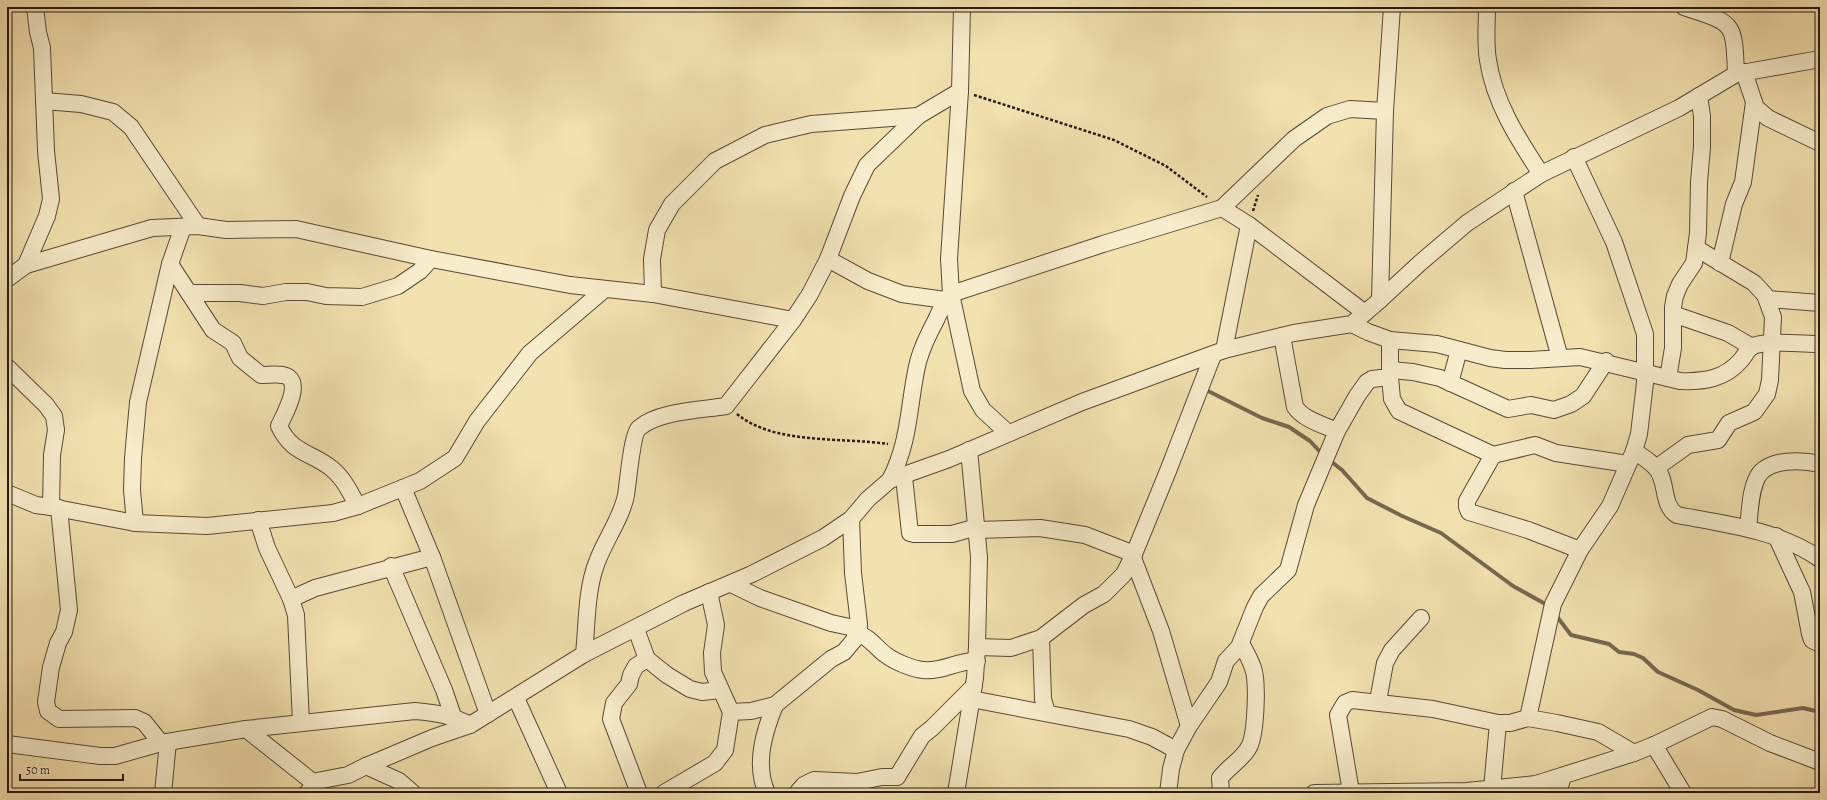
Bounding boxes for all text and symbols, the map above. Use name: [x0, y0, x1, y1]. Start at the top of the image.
scale bar: [20, 756, 123, 782]
text: 50 m: [26, 762, 50, 778]

